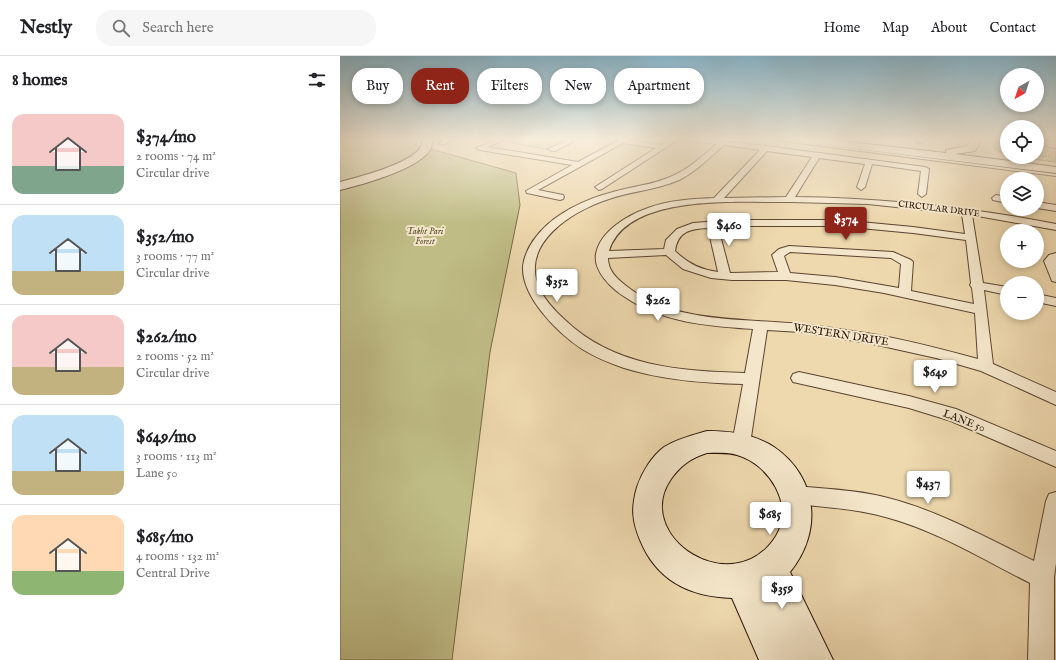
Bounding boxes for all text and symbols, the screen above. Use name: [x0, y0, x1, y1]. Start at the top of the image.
search box: [96, 10, 376, 46]
text: Nestly: [20, 16, 72, 40]
icon: search: [110, 17, 132, 39]
text: Search here: [142, 18, 214, 37]
text: Home: [824, 19, 860, 37]
text: Map: [882, 19, 909, 37]
text: About: [931, 19, 967, 37]
text: Contact: [989, 19, 1036, 37]
chip: Buy: [352, 68, 403, 104]
chip: Rent: [411, 68, 469, 104]
chip: Filters: [477, 68, 542, 104]
chip: New: [550, 68, 606, 104]
chip: Apartment: [614, 68, 704, 104]
north arrow: [1000, 68, 1044, 112]
map controls: [1000, 68, 1044, 320]
icon: filters: [306, 69, 328, 91]
text: 8 homes: [12, 70, 67, 91]
button: locate: [1000, 120, 1044, 164]
text: $374/mo: [136, 127, 196, 148]
icon: home: [44, 130, 92, 178]
text: 2 rooms · 74 m²: [136, 148, 216, 165]
text: Circular drive: [136, 165, 209, 182]
button: layers: [1000, 172, 1044, 216]
street label: CIRCULAR DRIVE: [898, 199, 980, 219]
pin: $374: [822, 207, 870, 241]
text: $374: [834, 211, 858, 228]
pin: $460: [705, 213, 753, 247]
text: $460: [716, 217, 742, 234]
button: +: [1000, 224, 1044, 268]
park label: Takht Pari Forest: [407, 226, 445, 247]
text: $352/mo: [136, 227, 194, 248]
icon: home: [44, 231, 92, 279]
text: 3 rooms · 77 m²: [136, 248, 214, 265]
text: Circular drive: [136, 265, 209, 282]
pin: $352: [533, 269, 581, 303]
text: $352: [546, 273, 568, 290]
button: −: [1000, 276, 1044, 320]
pin: $262: [634, 288, 682, 322]
text: $262: [646, 292, 670, 309]
street label: WESTERN DRIVE: [792, 321, 890, 349]
text: $262/mo: [136, 327, 197, 348]
icon: home: [44, 331, 92, 379]
text: 2 rooms · 52 m²: [136, 348, 214, 365]
pin: $649: [911, 360, 959, 394]
text: $649: [923, 364, 947, 381]
text: Circular drive: [136, 365, 209, 382]
street label: LANE 50: [941, 407, 987, 435]
text: $649/mo: [136, 427, 196, 448]
icon: home: [44, 431, 92, 479]
text: 3 rooms · 113 m²: [136, 448, 217, 465]
text: Lane 50: [136, 465, 178, 482]
pin: $437: [904, 471, 952, 505]
text: $437: [916, 475, 940, 492]
pin: $685: [746, 502, 794, 536]
text: $685: [759, 506, 781, 523]
text: $685/mo: [136, 527, 193, 548]
icon: home: [44, 531, 92, 579]
text: 4 rooms · 132 m²: [136, 548, 219, 565]
text: Central Drive: [136, 565, 210, 582]
pin: $359: [758, 576, 806, 610]
text: $359: [771, 580, 793, 597]

